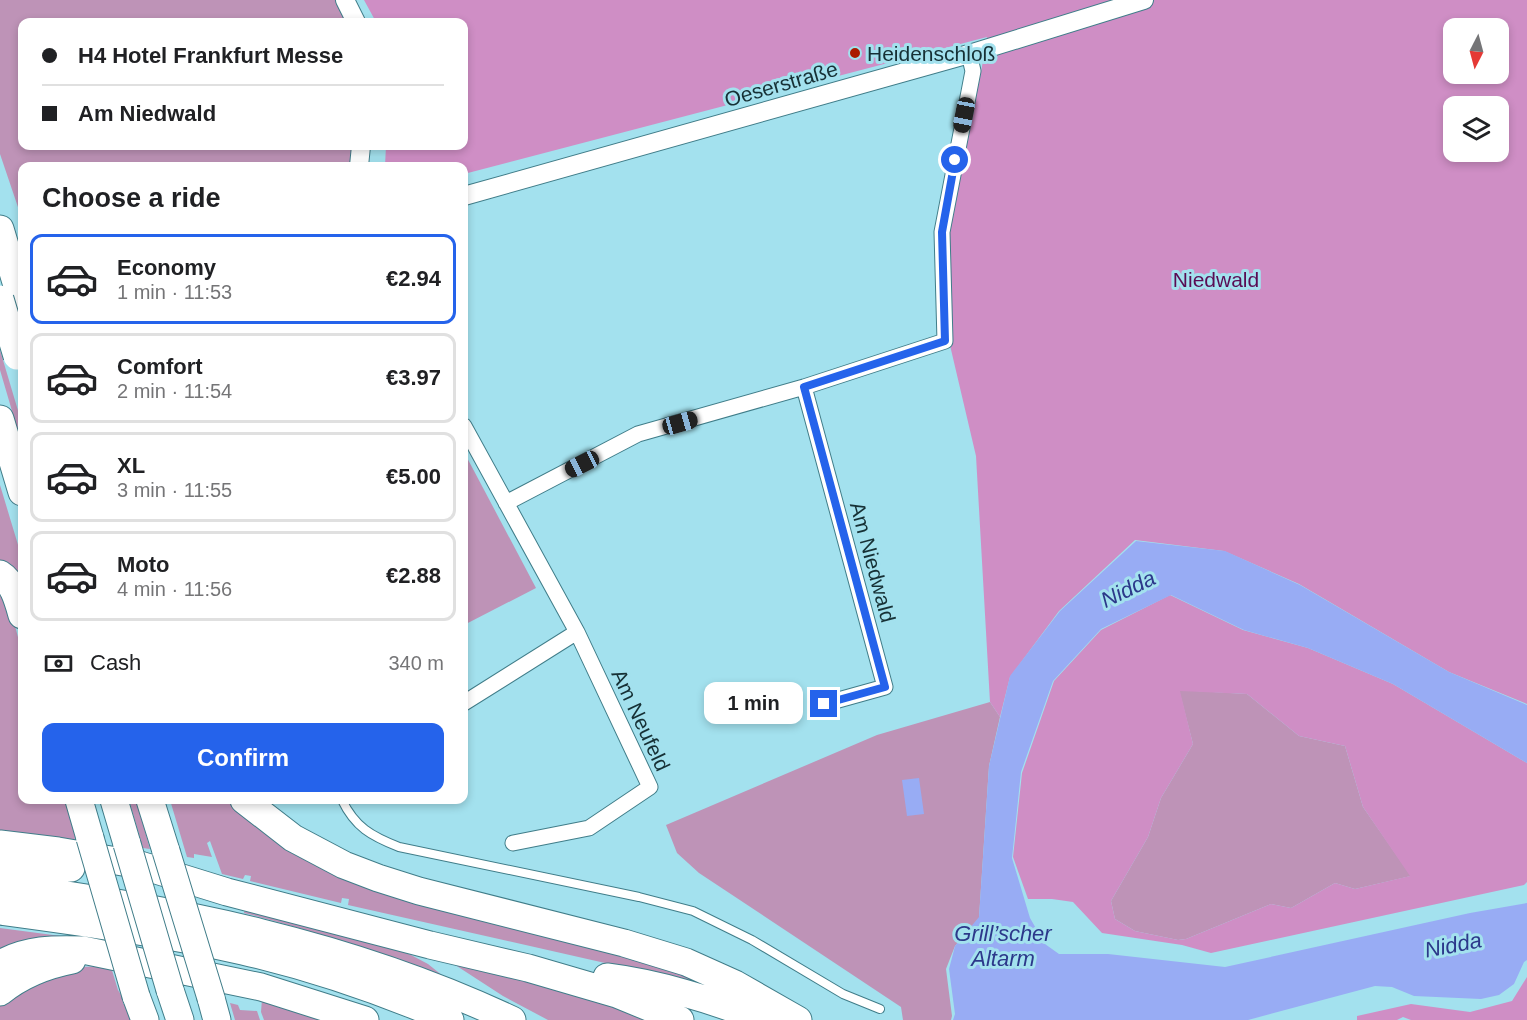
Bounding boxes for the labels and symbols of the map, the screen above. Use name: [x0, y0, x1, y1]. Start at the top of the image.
north arrow: [1443, 18, 1509, 84]
place label: Heidenschloß: [867, 42, 995, 65]
marker: Heidenschloß: [848, 46, 862, 60]
street label: Oeserstraße: [722, 57, 840, 111]
car: [952, 96, 976, 134]
route start: [941, 146, 968, 173]
park label: Niedwald: [1173, 268, 1259, 291]
car: [660, 409, 700, 437]
car: [562, 448, 602, 480]
street label: Am Niedwald: [846, 499, 900, 625]
water label: Nidda: [1097, 565, 1159, 613]
street label: Am Neufeld: [607, 665, 675, 775]
callout: 1 min: [704, 683, 803, 725]
route end: [810, 690, 837, 717]
water label: Grill’scher Altarm: [954, 921, 1053, 971]
water label: Nidda: [1422, 927, 1484, 963]

